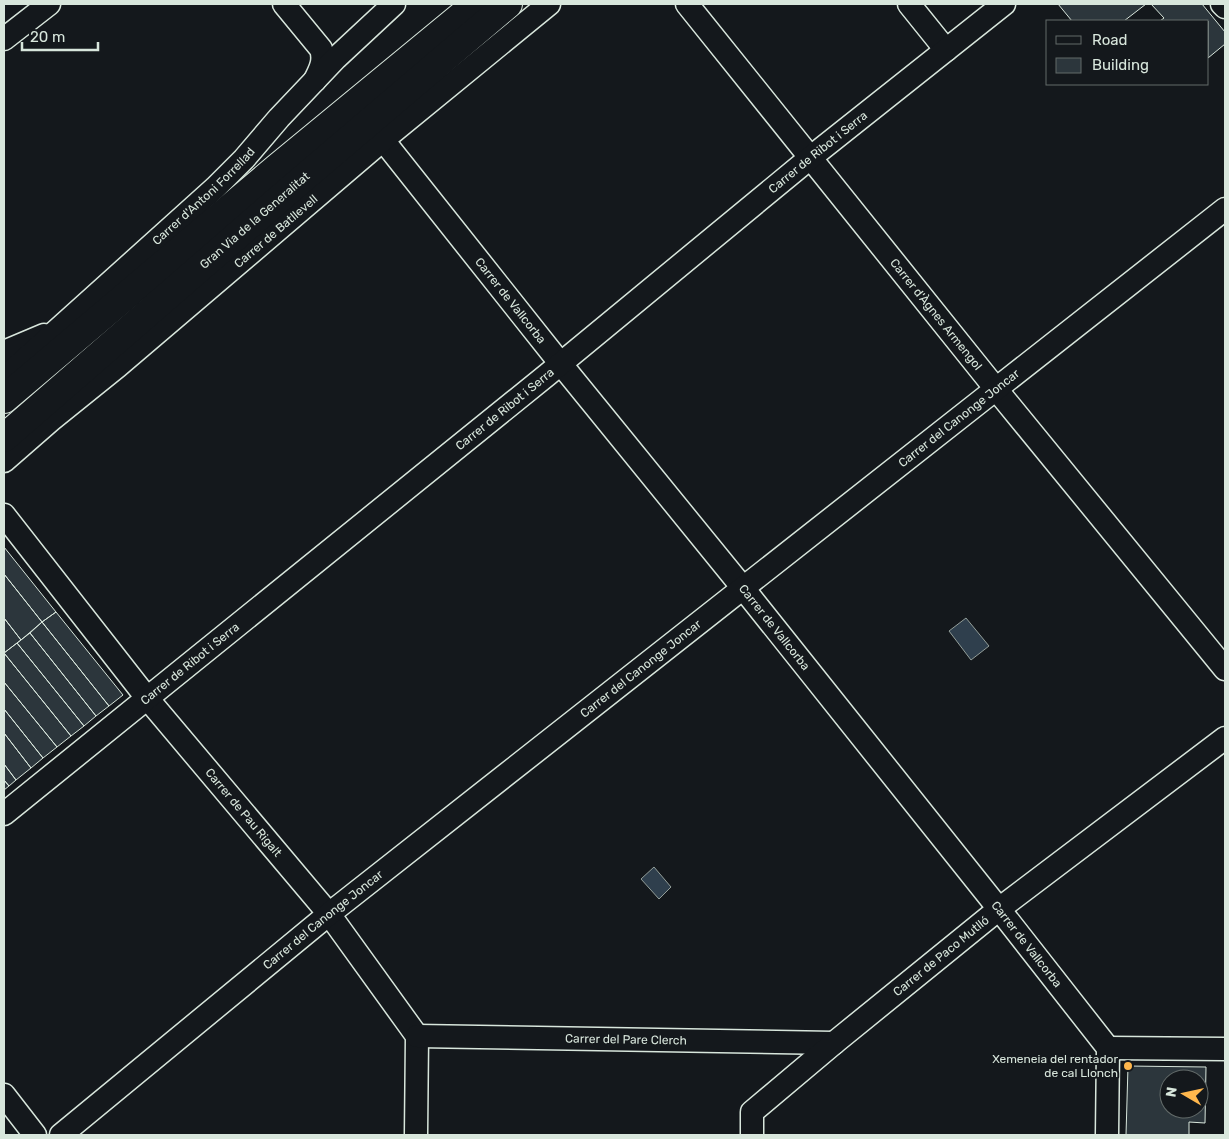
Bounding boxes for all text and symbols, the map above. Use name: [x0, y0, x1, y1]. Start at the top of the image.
scale bar: [22, 20, 99, 52]
legend: [1046, 20, 1209, 85]
text: 20 m: [30, 28, 65, 46]
text: Road: [1092, 31, 1128, 49]
text: Building: [1092, 56, 1149, 74]
street label: Carrer de Ribot i Serra: [766, 108, 870, 196]
street label: Carrer d'Antoni Forrellad: [150, 145, 258, 248]
street label: Gran Via de la Generalitat: [197, 169, 313, 272]
street label: Carrer de Batllevell: [231, 192, 321, 271]
street label: Carrer de Vallcorba: [472, 255, 549, 346]
street label: Carrer d'Àgnes Armengol: [887, 256, 985, 373]
street label: Carrer de Ribot i Serra: [453, 365, 557, 453]
street label: Carrer del Canonge Joncar: [896, 366, 1022, 470]
street label: Carrer de Vallcorba: [736, 582, 813, 673]
street label: Carrer del Canonge Joncar: [577, 617, 704, 721]
street label: Carrer de Ribot i Serra: [138, 620, 242, 708]
street label: Carrer de Pau Rigalt: [202, 766, 285, 860]
street label: Carrer del Canonge Joncar: [260, 867, 386, 972]
street label: Carrer de Vallcorba: [988, 898, 1065, 990]
street label: Carrer de Paco Mutlló: [890, 913, 992, 999]
street label: Carrer del Pare Clerch: [565, 1031, 687, 1048]
place label: Xemeneia del rentador de cal Llonch: [992, 1052, 1118, 1080]
marker: Xemeneia del rentador de cal Llonch: [1122, 1060, 1134, 1072]
north arrow: [1159, 1069, 1209, 1119]
text: N: [1162, 1086, 1181, 1098]

